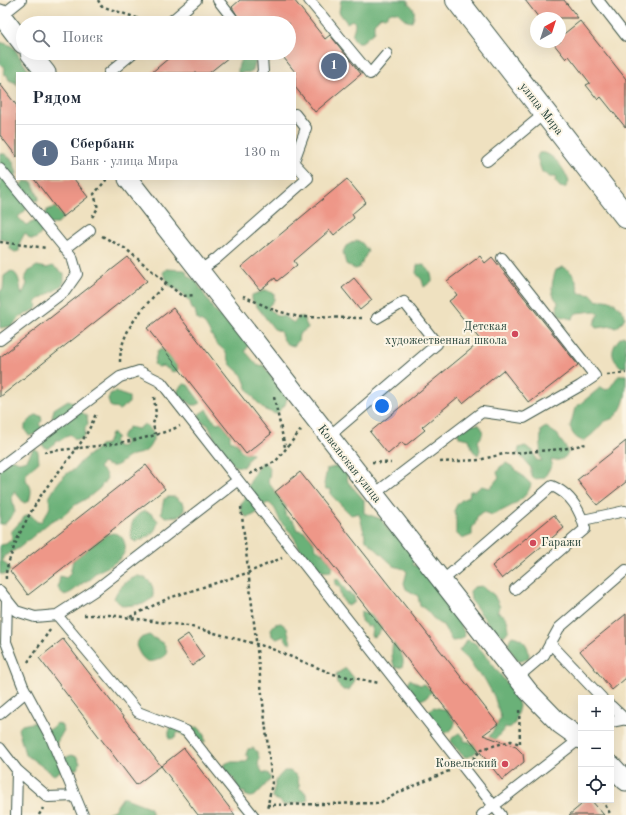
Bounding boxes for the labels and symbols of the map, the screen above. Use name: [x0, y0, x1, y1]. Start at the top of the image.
north arrow: [530, 12, 566, 48]
pin: 1: [321, 51, 347, 81]
street label: улица Мира: [517, 81, 565, 137]
place label: Детская художественная школа: [385, 321, 507, 347]
marker: Детская художественная школа: [510, 329, 520, 339]
your location: [372, 396, 392, 416]
street label: Ковельская улица: [315, 423, 383, 505]
place label: Гаражи: [541, 537, 581, 549]
marker: Гаражи: [528, 538, 538, 548]
place label: Ковельский: [435, 758, 497, 770]
marker: Ковельский: [500, 759, 510, 769]

